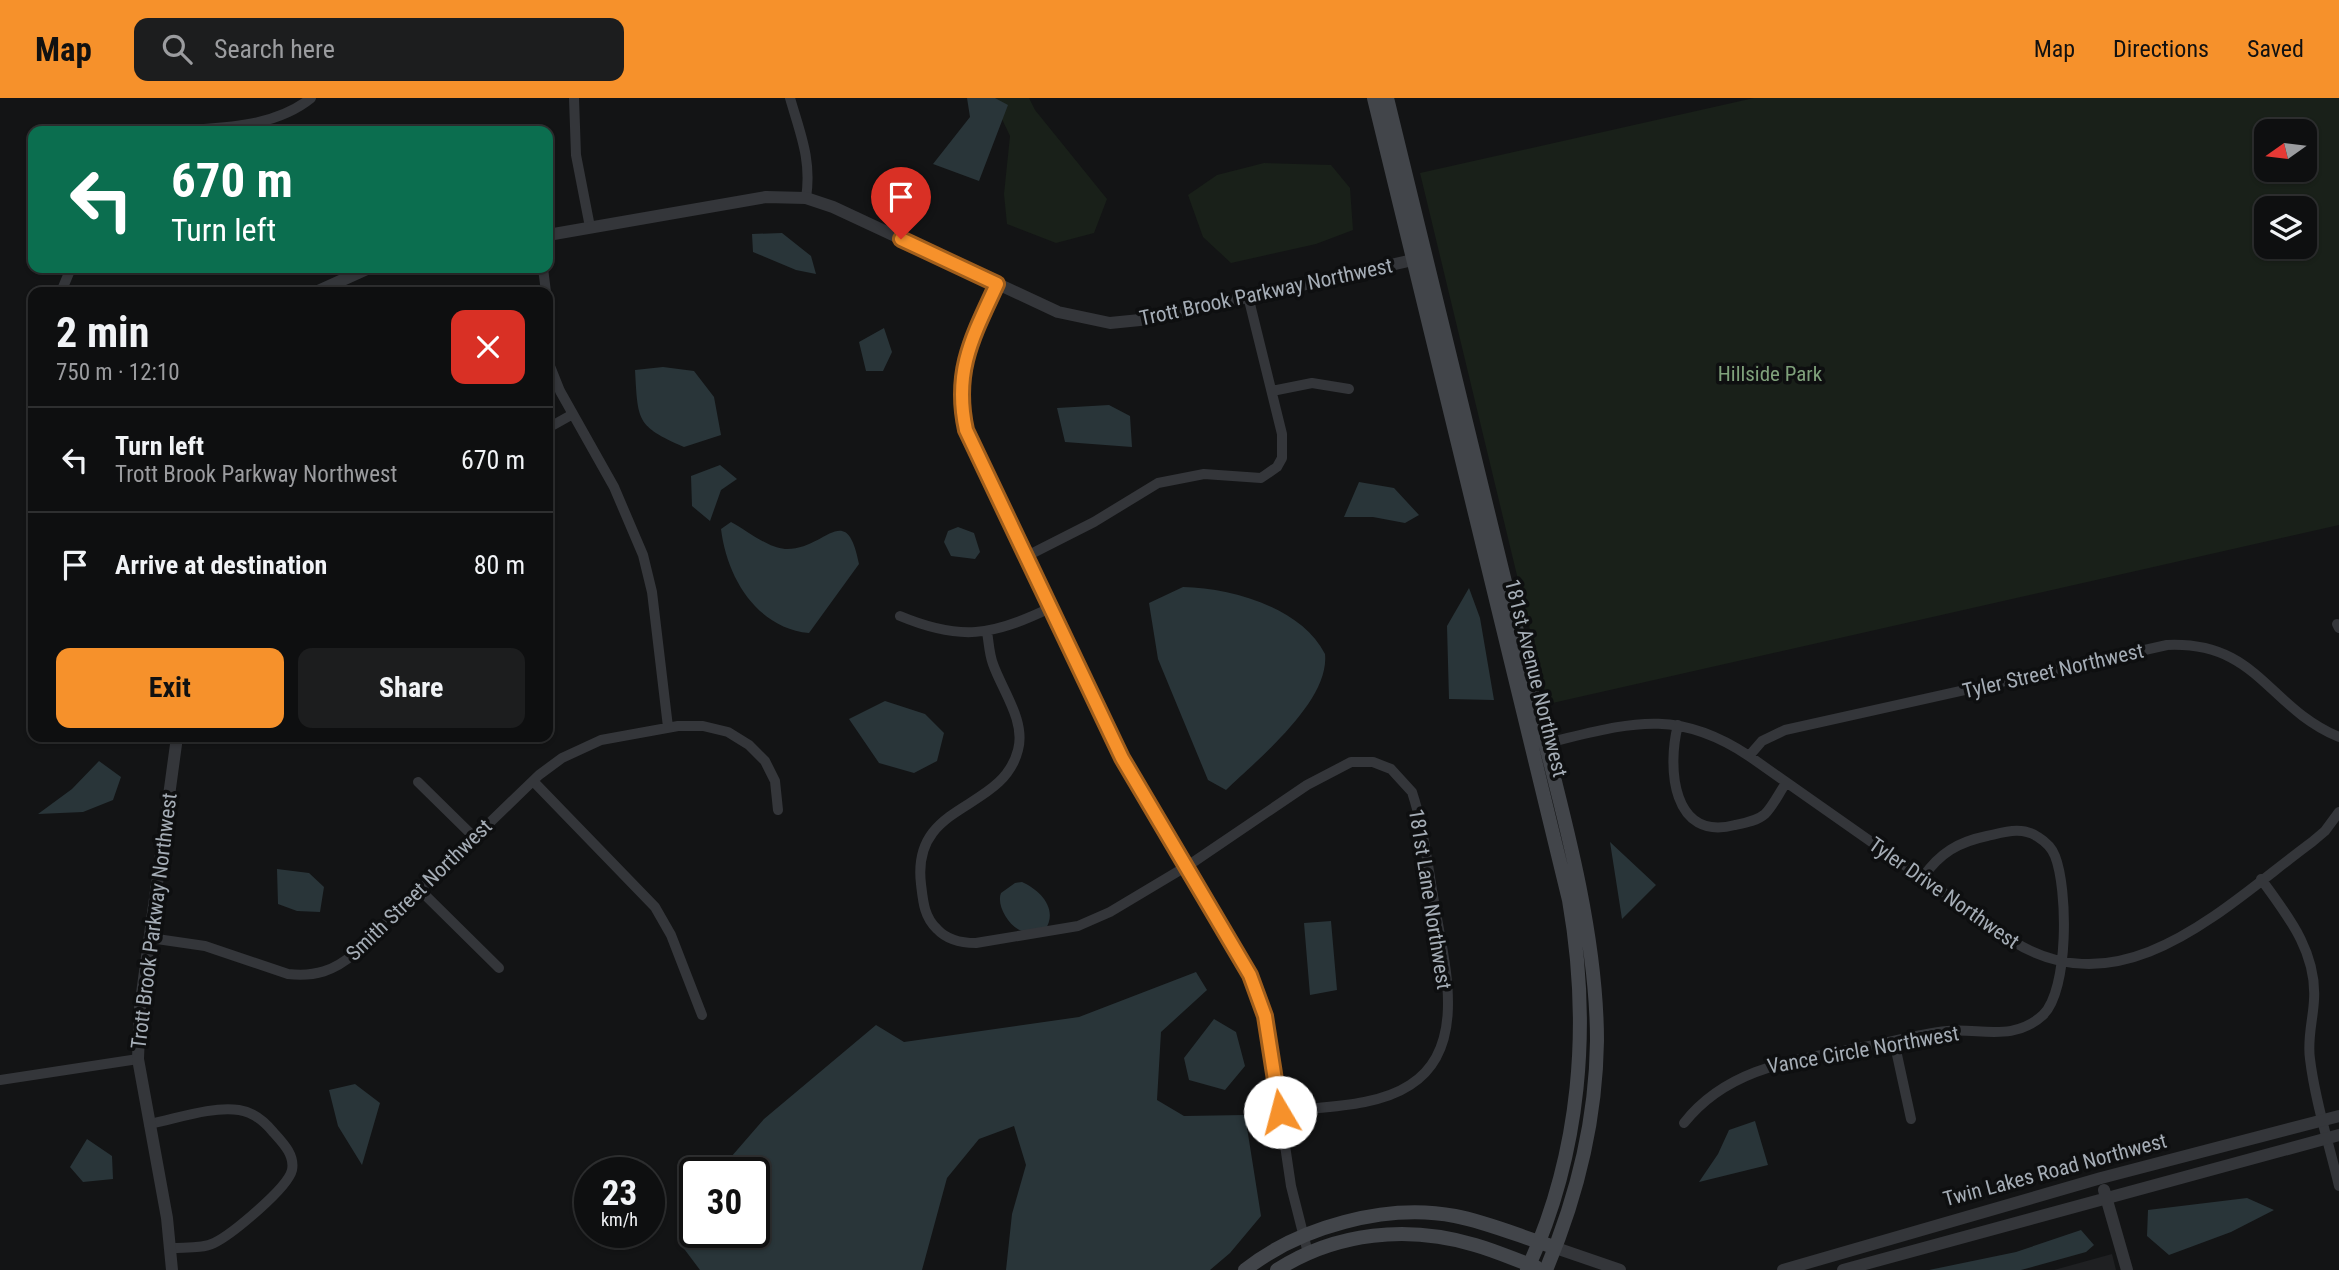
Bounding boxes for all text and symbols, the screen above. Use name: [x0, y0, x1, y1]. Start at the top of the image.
search box: [134, 18, 624, 81]
text: Map: [35, 30, 92, 69]
icon: search: [158, 30, 196, 68]
text: Search here: [214, 34, 335, 64]
text: Map: [2034, 35, 2075, 63]
text: Directions: [2113, 35, 2209, 63]
text: Saved: [2247, 35, 2304, 63]
north arrow: [2254, 119, 2317, 182]
map controls: [2254, 119, 2317, 259]
text: 670 m: [171, 152, 293, 209]
icon: left: [56, 154, 147, 245]
pin: [871, 167, 931, 239]
icon: arrive: [882, 178, 920, 216]
button: layers: [2254, 196, 2317, 259]
text: Turn left: [171, 211, 276, 249]
street label: Trott Brook Parkway Northwest: [1137, 253, 1395, 331]
text: 2 min: [56, 308, 149, 357]
button: close: [451, 310, 525, 384]
text: 750 m · 12:10: [56, 359, 180, 386]
park label: Hillside Park: [1718, 362, 1823, 386]
text: Turn left: [115, 431, 204, 461]
icon: left: [56, 441, 94, 479]
text: 670 m: [461, 445, 525, 475]
text: Trott Brook Parkway Northwest: [115, 461, 397, 488]
icon: arrive: [56, 546, 94, 584]
text: Arrive at destination: [115, 550, 327, 580]
text: 80 m: [474, 550, 525, 580]
street label: 181st Avenue Northwest: [1500, 577, 1572, 779]
street label: Tyler Street Northwest: [1960, 639, 2146, 703]
button: Exit: [56, 648, 284, 728]
button: Share: [298, 648, 525, 728]
street label: Trott Brook Parkway Northwest: [126, 792, 182, 1050]
street label: 181st Lane Northwest: [1404, 807, 1456, 991]
street label: Smith Street Northwest: [341, 814, 497, 966]
street label: Tyler Drive Northwest: [1864, 832, 2024, 954]
street label: Vance Circle Northwest: [1765, 1021, 1961, 1079]
position arrow: [1243, 1075, 1317, 1149]
street label: Twin Lakes Road Northwest: [1941, 1129, 2169, 1211]
speed limit sign: 30: [679, 1157, 770, 1248]
text: 23: [602, 1173, 637, 1214]
text: km/h: [601, 1209, 638, 1230]

